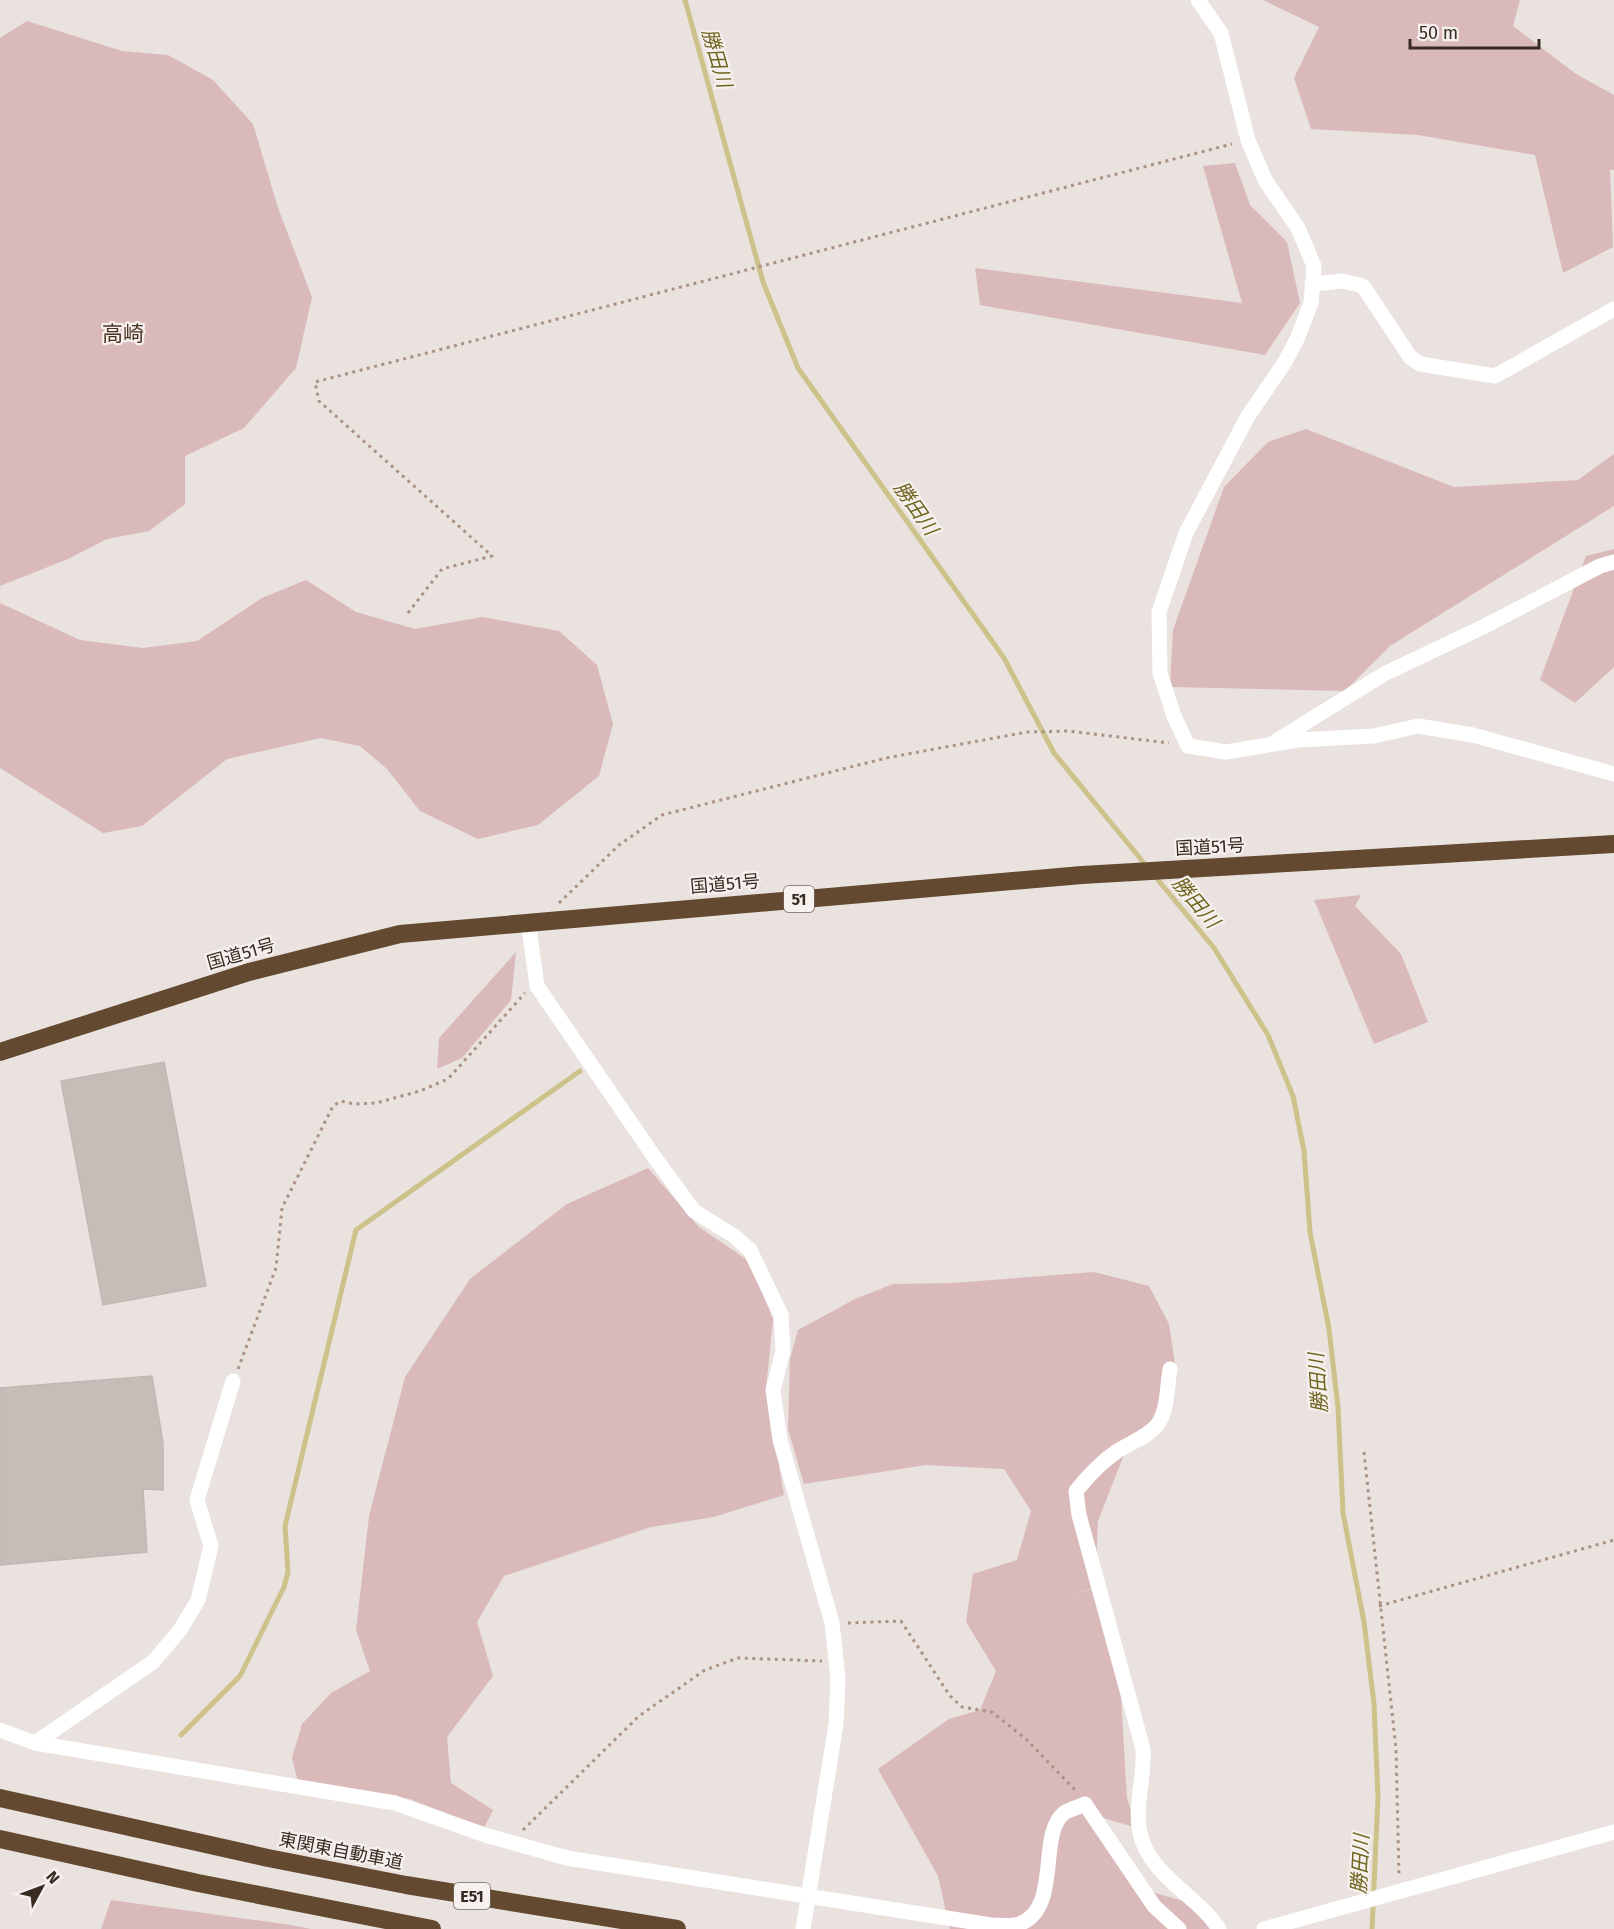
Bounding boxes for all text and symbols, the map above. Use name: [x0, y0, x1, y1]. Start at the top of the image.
scale bar: [1410, 12, 1539, 50]
text: 50 m: [1419, 22, 1458, 44]
water label: 勝田川: [697, 26, 737, 92]
district label: 高崎: [102, 321, 144, 347]
water label: 勝田川: [889, 477, 944, 541]
street label: 国道51号: [1175, 834, 1245, 860]
street label: 国道51号: [689, 870, 761, 898]
water label: 勝田川: [1168, 871, 1226, 934]
road number: 51: [784, 886, 814, 912]
street label: 国道51号: [204, 934, 278, 974]
water label: 勝田川: [1304, 1350, 1332, 1414]
street label: 東関東自動車道: [277, 1828, 405, 1874]
water label: 勝田川: [1346, 1831, 1374, 1895]
north arrow: [12, 1857, 72, 1917]
text: N: [42, 1867, 64, 1888]
road number: E51: [454, 1883, 490, 1909]

